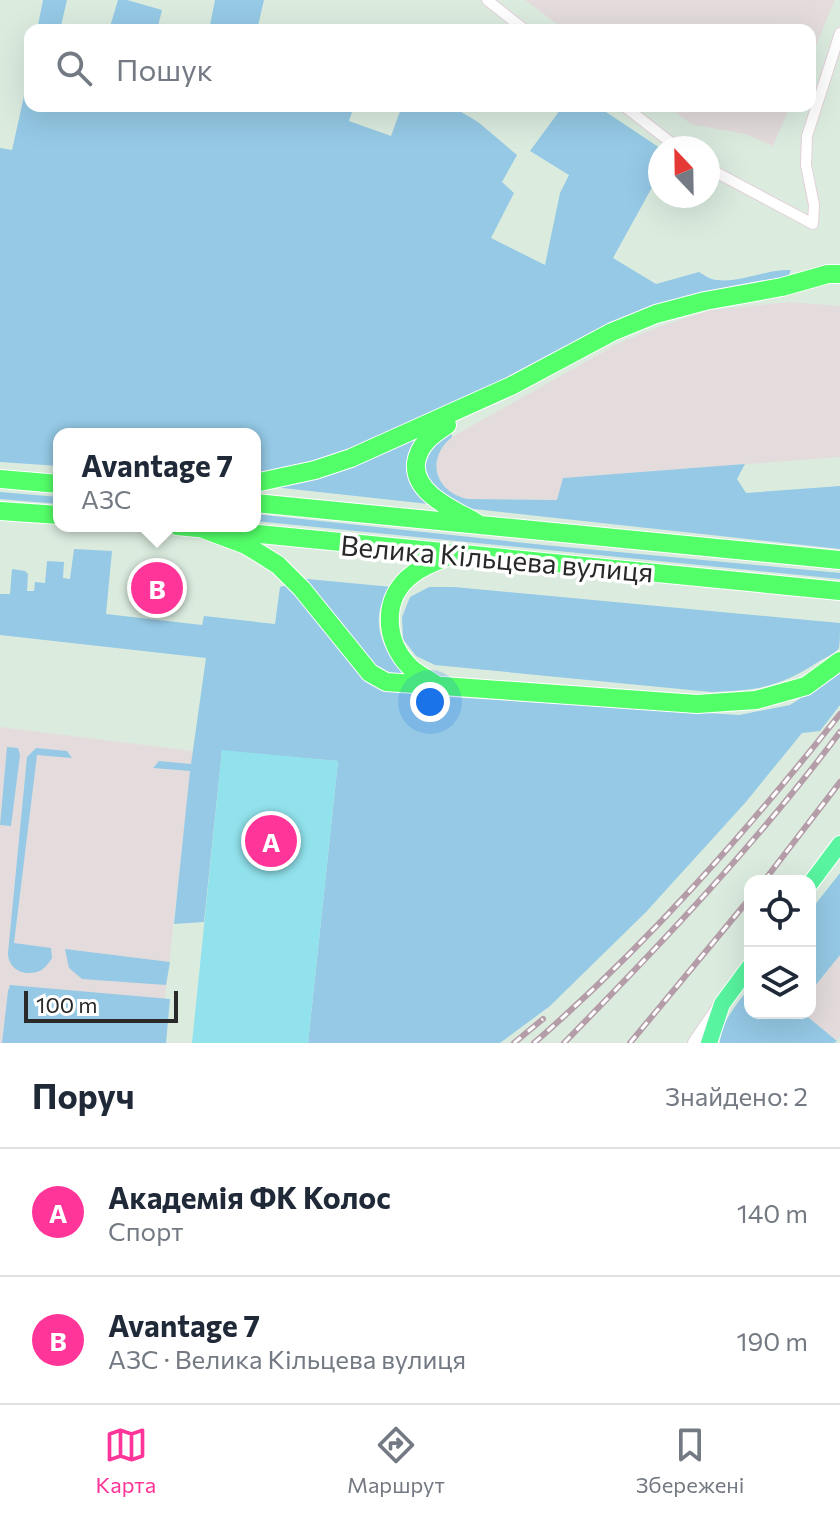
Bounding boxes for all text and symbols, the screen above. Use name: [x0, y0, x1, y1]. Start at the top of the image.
search box: [24, 24, 816, 112]
icon: search: [52, 46, 96, 90]
text: Пошук: [116, 50, 213, 87]
north arrow: [648, 136, 720, 208]
popup: [53, 428, 261, 532]
text: Avantage 7: [81, 446, 233, 483]
text: АЗС: [81, 483, 132, 514]
street label: Велика Кільцева вулиця: [339, 527, 655, 589]
pin: B: [131, 558, 183, 618]
your location: [410, 682, 450, 722]
pin: A: [245, 811, 297, 871]
map controls: [744, 875, 816, 1019]
button: locate: [744, 875, 816, 947]
button: layers: [744, 947, 816, 1019]
scale bar: [24, 987, 178, 1023]
text: 100 m: [36, 991, 98, 1018]
text: Поруч: [32, 1074, 135, 1116]
text: Знайдено: 2: [665, 1080, 808, 1111]
text: Академія ФК Колос: [108, 1178, 391, 1215]
text: A: [49, 1197, 67, 1228]
text: 140 m: [737, 1197, 808, 1228]
text: Спорт: [108, 1215, 183, 1246]
text: Avantage 7: [108, 1306, 260, 1343]
text: B: [49, 1325, 67, 1356]
text: 190 m: [736, 1325, 808, 1356]
text: АЗС · Велика Кільцева вулиця: [108, 1343, 466, 1374]
tab: Карта: [95, 1423, 156, 1498]
tab: Маршрут: [347, 1423, 445, 1498]
tab: Збережені: [636, 1423, 744, 1498]

